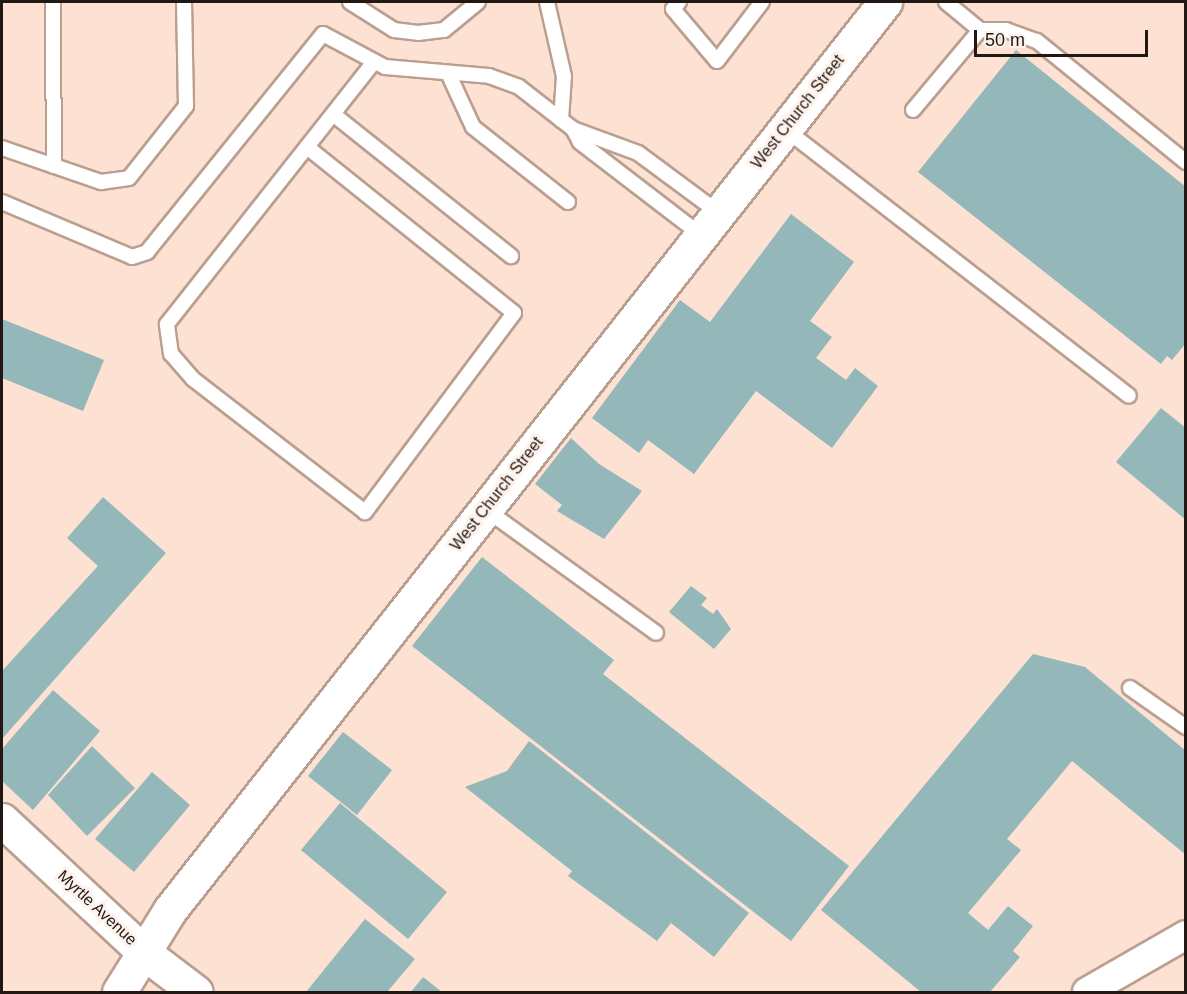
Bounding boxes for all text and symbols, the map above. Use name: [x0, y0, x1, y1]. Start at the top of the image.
scale bar: [977, 18, 1151, 56]
text: 50 m: [985, 30, 1025, 50]
street label: West Church Street: [748, 51, 848, 173]
street label: West Church Street: [447, 433, 547, 555]
street label: Myrtle Avenue: [53, 866, 141, 950]

